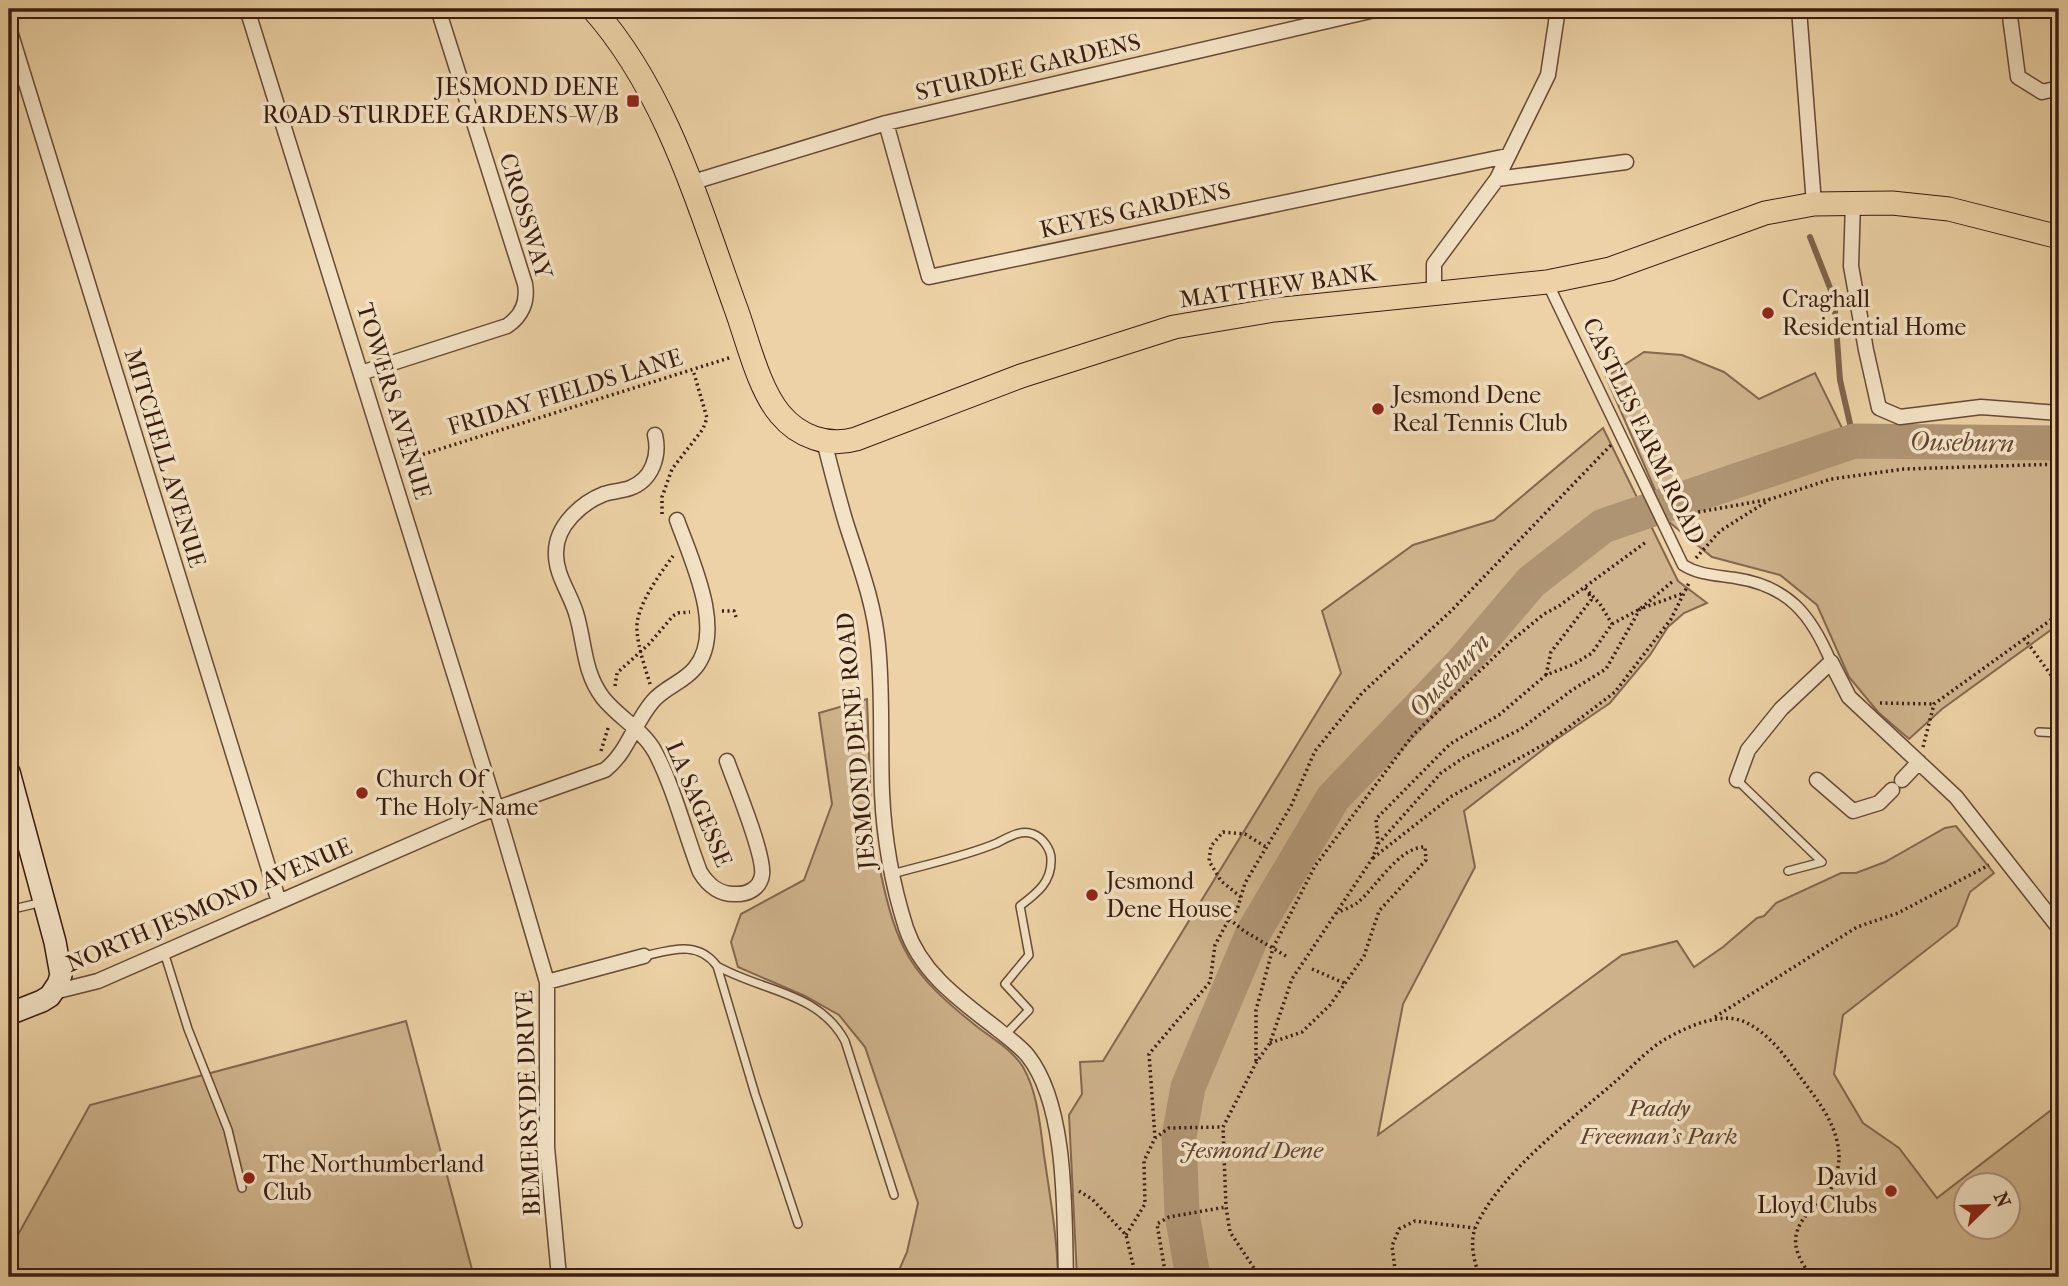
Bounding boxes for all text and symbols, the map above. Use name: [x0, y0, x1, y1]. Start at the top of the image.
street label: STURDEE GARDENS: [913, 27, 1143, 107]
place label: JESMOND DENE ROAD-STURDEE GARDENS-W/B: [262, 73, 619, 129]
marker: JESMOND DENE ROAD-STURDEE GARDENS-W/B: [625, 93, 641, 109]
street label: CROSSWAY: [494, 150, 559, 283]
street label: KEYES GARDENS: [1037, 176, 1233, 244]
street label: MATTHEW BANK: [1178, 258, 1380, 314]
place label: Craghall Residential Home: [1782, 285, 1967, 341]
street label: TOWERS AVENUE: [351, 300, 437, 502]
marker: Craghall Residential Home: [1760, 305, 1776, 321]
street label: CASTLES FARM ROAD: [1577, 313, 1711, 549]
street label: FRIDAY FIELDS LANE: [444, 343, 686, 441]
street label: MITCHELL AVENUE: [118, 345, 212, 571]
place label: Jesmond Dene Real Tennis Club: [1390, 381, 1568, 437]
marker: Jesmond Dene Real Tennis Club: [1370, 401, 1386, 417]
water label: Ouseburn: [1909, 426, 2015, 459]
street label: JESMOND DENE ROAD: [831, 611, 881, 873]
water label: Ouseburn: [1402, 627, 1496, 724]
street label: LA SAGESSE: [660, 737, 738, 871]
place label: Church Of The Holy Name: [376, 765, 538, 821]
marker: Church Of The Holy Name: [354, 785, 370, 801]
street label: NORTH JESMOND AVENUE: [62, 832, 356, 978]
place label: Jesmond Dene House: [1104, 867, 1232, 923]
marker: Jesmond Dene House: [1084, 887, 1100, 903]
street label: BEMERSYDE DRIVE: [510, 990, 546, 1216]
park label: Paddy Freeman's Park: [1579, 1094, 1738, 1150]
park label: Jesmond Dene: [1179, 1136, 1324, 1164]
place label: The Northumberland Club: [263, 1150, 485, 1206]
place label: David Lloyd Clubs: [1757, 1163, 1878, 1219]
marker: The Northumberland Club: [241, 1170, 257, 1186]
north arrow: [1952, 1170, 2022, 1240]
marker: David Lloyd Clubs: [1883, 1183, 1899, 1199]
text: N: [1989, 1189, 2015, 1211]

